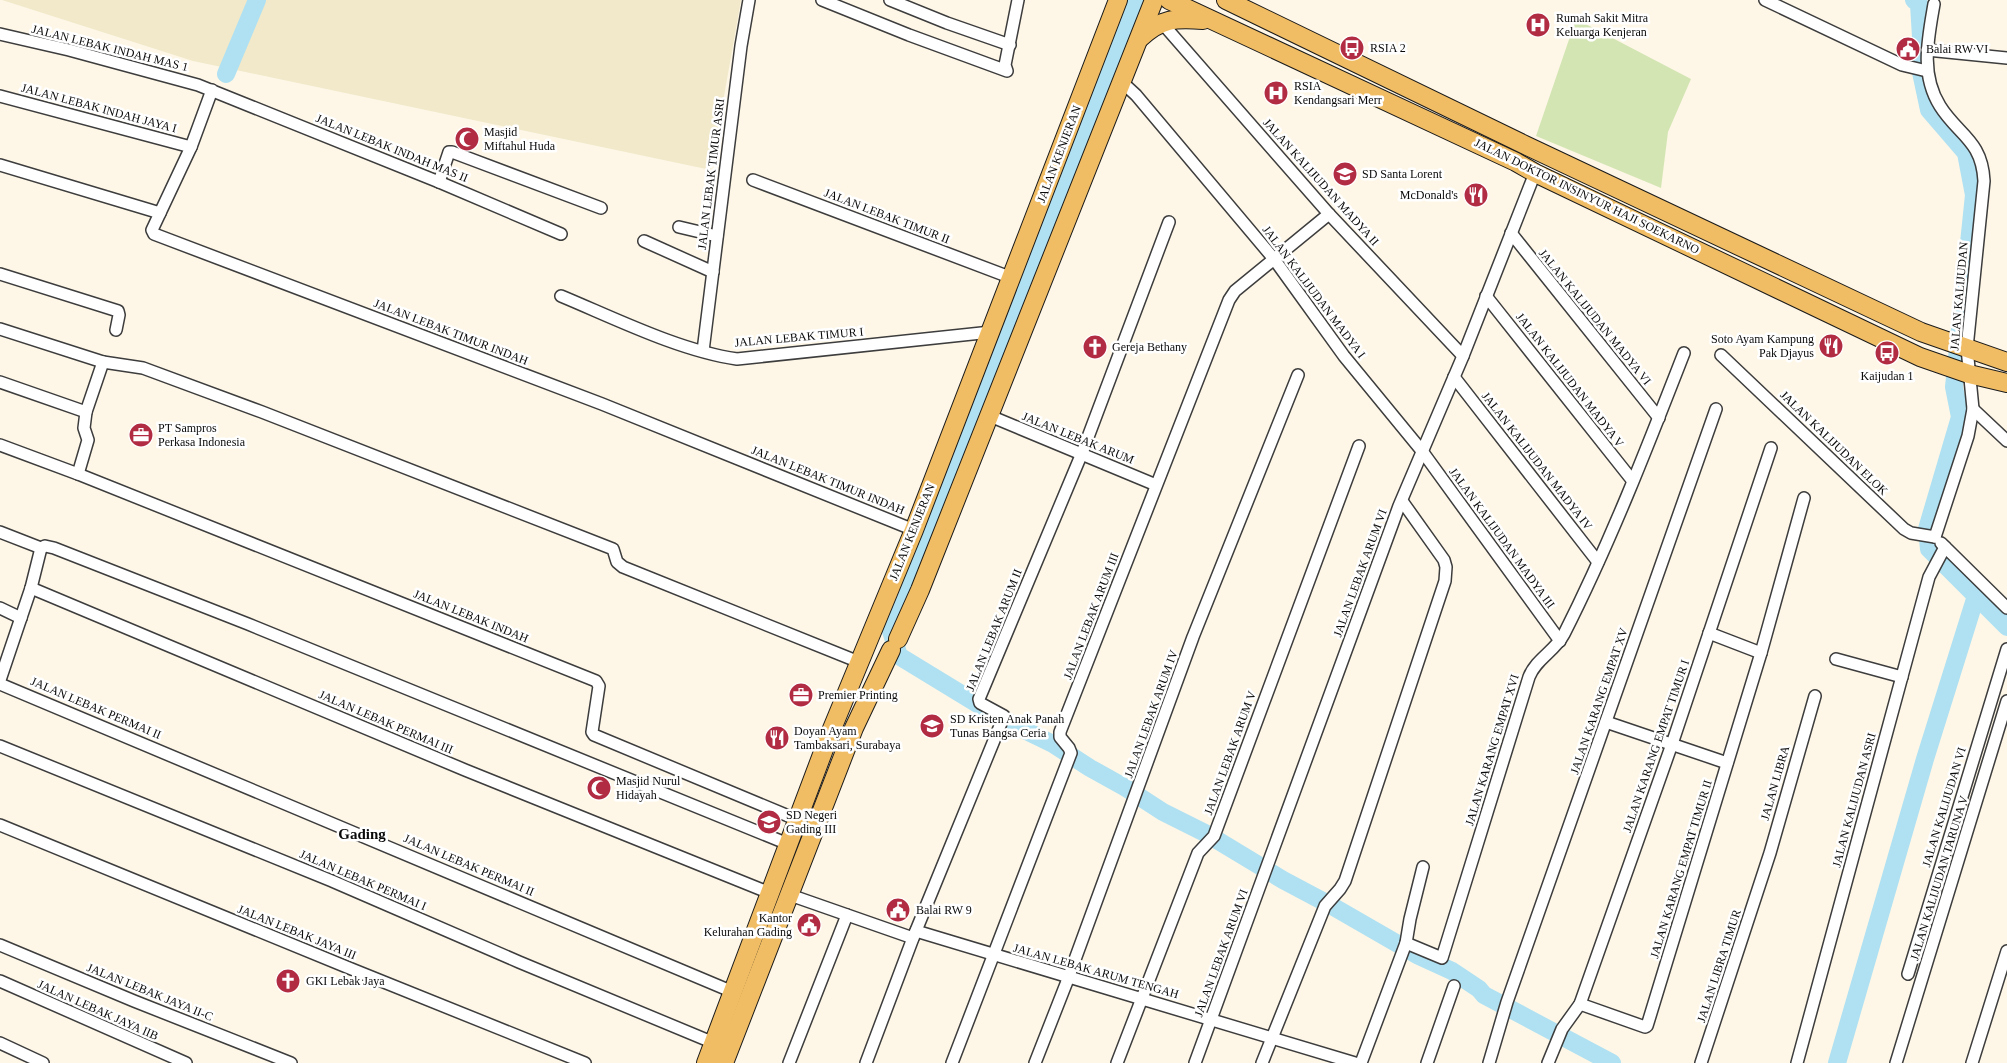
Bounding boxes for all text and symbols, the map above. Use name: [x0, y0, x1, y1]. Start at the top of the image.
place label: Rumah Sakit Mitra Keluarga Kenjeran: [1556, 11, 1649, 39]
hospital icon: Rumah Sakit Mitra Keluarga Kenjeran: [1525, 12, 1551, 38]
street label: JALAN LEBAK INDAH MAS 1: [30, 22, 190, 74]
bus stop icon: RSIA 2: [1339, 35, 1365, 61]
public building icon: Balai RW VI: [1895, 36, 1921, 62]
place label: RSIA 2: [1370, 41, 1406, 55]
place label: Balai RW VI: [1926, 42, 1988, 56]
place label: RSIA Kendangsari Merr: [1294, 79, 1382, 107]
hospital icon: RSIA Kendangsari Merr: [1263, 80, 1289, 106]
street label: JALAN LEBAK INDAH JAYA I: [20, 81, 178, 135]
street label: JALAN LEBAK TIMUR ASRI: [695, 98, 727, 250]
street label: JALAN KENJERAN: [1034, 103, 1084, 205]
street label: JALAN LEBAK INDAH MAS II: [314, 111, 470, 185]
street label: JALAN KALIJUDAN MADYA II: [1260, 116, 1382, 248]
place label: Masjid Miftahul Huda: [484, 125, 556, 153]
mosque icon: Masjid Miftahul Huda: [454, 126, 480, 152]
street label: JALAN DOKTOR INSINYUR HAJI SOEKARNO: [1472, 135, 1702, 257]
school or university icon: SD Santa Lorent: [1332, 161, 1358, 187]
place label: SD Santa Lorent: [1362, 167, 1443, 181]
restaurant icon: McDonald's: [1463, 182, 1489, 208]
street label: JALAN LEBAK TIMUR II: [822, 186, 952, 246]
place label: McDonald's: [1400, 188, 1458, 202]
street label: JALAN KALIJUDAN MADYA I: [1260, 223, 1368, 361]
street label: JALAN KALIJUDAN: [1947, 241, 1971, 351]
street label: JALAN KALIJUDAN MADYA VI: [1535, 246, 1655, 388]
street label: JALAN LEBAK TIMUR INDAH: [372, 296, 530, 368]
street label: JALAN KALIJUDAN MADYA V: [1513, 310, 1627, 450]
street label: JALAN LEBAK TIMUR I: [734, 324, 864, 350]
place label: Soto Ayam Kampung Pak Djayus: [1711, 332, 1814, 360]
restaurant icon: Soto Ayam Kampung Pak Djayus: [1818, 333, 1844, 359]
church icon: Gereja Bethany: [1082, 334, 1108, 360]
place label: Gereja Bethany: [1112, 340, 1187, 354]
bus stop icon: Kaijudan 1: [1874, 340, 1900, 366]
place label: Kaijudan 1: [1861, 369, 1914, 383]
street label: JALAN KALIJUDAN ELOK: [1777, 388, 1891, 498]
street label: JALAN KALIJUDAN MADYA IV: [1479, 389, 1595, 533]
street label: JALAN LEBAK ARUM: [1020, 409, 1136, 467]
place label: PT Sampros Perkasa Indonesia: [158, 421, 246, 449]
office icon: PT Sampros Perkasa Indonesia: [128, 422, 154, 448]
street label: JALAN LEBAK TIMUR INDAH: [749, 443, 907, 517]
street label: JALAN KALIJUDAN MADYA III: [1446, 465, 1558, 611]
street label: JALAN KENJERAN: [886, 481, 938, 582]
street label: JALAN LEBAK ARUM VI: [1330, 507, 1390, 639]
street label: JALAN LEBAK ARUM III: [1060, 551, 1122, 681]
street label: JALAN LEBAK ARUM II: [963, 567, 1025, 693]
street label: JALAN LEBAK INDAH: [412, 587, 531, 646]
street label: JALAN KARANG EMPAT XV: [1567, 626, 1631, 776]
street label: JALAN LEBAK ARUM IV: [1121, 648, 1181, 780]
street label: JALAN KARANG EMPAT TIMUR I: [1620, 658, 1692, 834]
street label: JALAN KARANG EMPAT XVI: [1462, 673, 1522, 827]
street label: JALAN LEBAK PERMAI II: [29, 674, 163, 742]
office icon: Premier Printing: [788, 682, 814, 708]
street label: JALAN LEBAK PERMAI III: [317, 687, 455, 757]
place label: Premier Printing: [818, 688, 898, 702]
street label: JALAN LEBAK ARUM V: [1201, 689, 1259, 817]
place label: SD Kristen Anak Panah Tunas Bangsa Ceria: [950, 712, 1064, 740]
school or university icon: SD Kristen Anak Panah Tunas Bangsa Ceria: [919, 713, 945, 739]
place label: Doyan Ayam Tambaksari, Surabaya: [794, 724, 901, 752]
restaurant icon: Doyan Ayam Tambaksari, Surabaya: [764, 725, 790, 751]
street label: JALAN KALIJUDAN ASRI: [1829, 731, 1879, 869]
street label: JALAN LIBRA: [1758, 744, 1792, 822]
street label: JALAN KALIJUDAN VI: [1919, 745, 1969, 869]
place label: Masjid Nurul Hidayah: [616, 774, 681, 802]
mosque icon: Masjid Nurul Hidayah: [586, 775, 612, 801]
street label: JALAN KARANG EMPAT TIMUR II: [1647, 778, 1715, 960]
street label: JALAN KALIJUDAN TARUNA V: [1907, 794, 1971, 962]
place label: SD Negeri Gading III: [786, 808, 838, 836]
school or university icon: SD Negeri Gading III: [756, 809, 782, 835]
district label: Gading: [338, 826, 386, 842]
street label: JALAN LEBAK PERMAI II: [402, 831, 536, 899]
street label: JALAN LEBAK PERMAI I: [298, 847, 428, 913]
street label: JALAN LEBAK ARUM VI: [1191, 887, 1251, 1019]
public building icon: Balai RW 9: [885, 897, 911, 923]
street label: JALAN LEBAK JAYA III: [236, 902, 358, 962]
place label: Balai RW 9: [916, 903, 972, 917]
street label: JALAN LIBRA TIMUR: [1694, 908, 1744, 1024]
place label: Kantor Kelurahan Gading: [704, 911, 792, 939]
public building icon: Kantor Kelurahan Gading: [796, 912, 822, 938]
street label: JALAN LEBAK ARUM TENGAH: [1012, 941, 1181, 1001]
street label: JALAN LEBAK JAYA II-C: [85, 960, 215, 1024]
church icon: GKI Lebak Jaya: [275, 968, 301, 994]
place label: GKI Lebak Jaya: [306, 974, 385, 988]
street label: JALAN LEBAK JAYA IIB: [36, 977, 160, 1043]

